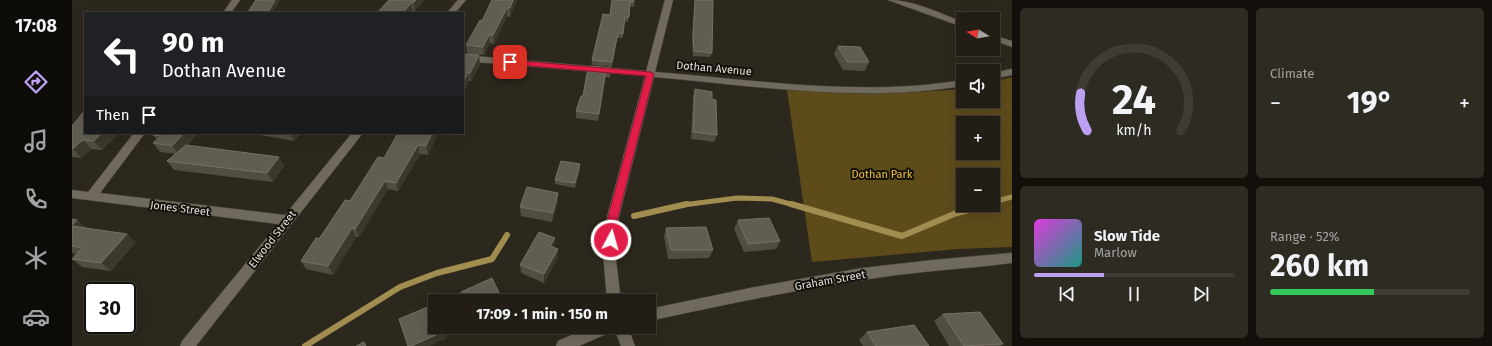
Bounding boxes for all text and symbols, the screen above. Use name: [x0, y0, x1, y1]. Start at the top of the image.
north arrow: [956, 12, 1000, 56]
map controls: [956, 12, 1000, 212]
text: 17:08: [15, 15, 57, 37]
text: 90 m: [162, 26, 224, 59]
icon: left: [96, 28, 148, 80]
pin: [493, 45, 527, 79]
icon: arrive: [499, 51, 521, 73]
street label: Dothan Avenue: [676, 59, 752, 78]
text: Dothan Avenue: [162, 60, 286, 82]
button: sound: [956, 64, 1000, 108]
text: Climate: [1270, 66, 1314, 81]
icon: directions: [22, 68, 50, 96]
text: 24: [1112, 75, 1156, 125]
text: 19°: [1347, 85, 1393, 121]
text: −: [1270, 90, 1281, 117]
text: +: [1459, 90, 1470, 117]
icon: arrive: [138, 104, 160, 126]
text: Then: [96, 106, 130, 124]
button: +: [956, 116, 1000, 160]
text: km/h: [1116, 122, 1152, 139]
icon: music: [22, 127, 50, 155]
park label: Dothan Park: [852, 168, 913, 181]
button: −: [956, 168, 1000, 212]
icon: phone: [22, 185, 50, 213]
street label: Jones Street: [149, 198, 211, 219]
street label: Elwood Street: [246, 208, 299, 271]
position arrow: [590, 219, 632, 261]
text: Slow Tide: [1094, 227, 1160, 245]
text: Range · 52%: [1270, 229, 1340, 244]
icon: climate: [22, 244, 50, 272]
text: Marlow: [1094, 245, 1137, 260]
text: 260 km: [1270, 248, 1369, 284]
street label: Graham Street: [794, 268, 866, 293]
speed limit sign: 30: [84, 282, 136, 334]
icon: previous: [1056, 283, 1078, 305]
icon: pause: [1123, 283, 1145, 305]
icon: next: [1190, 283, 1212, 305]
icon: car: [22, 303, 50, 331]
text: 17:09 · 1 min · 150 m: [476, 305, 608, 323]

